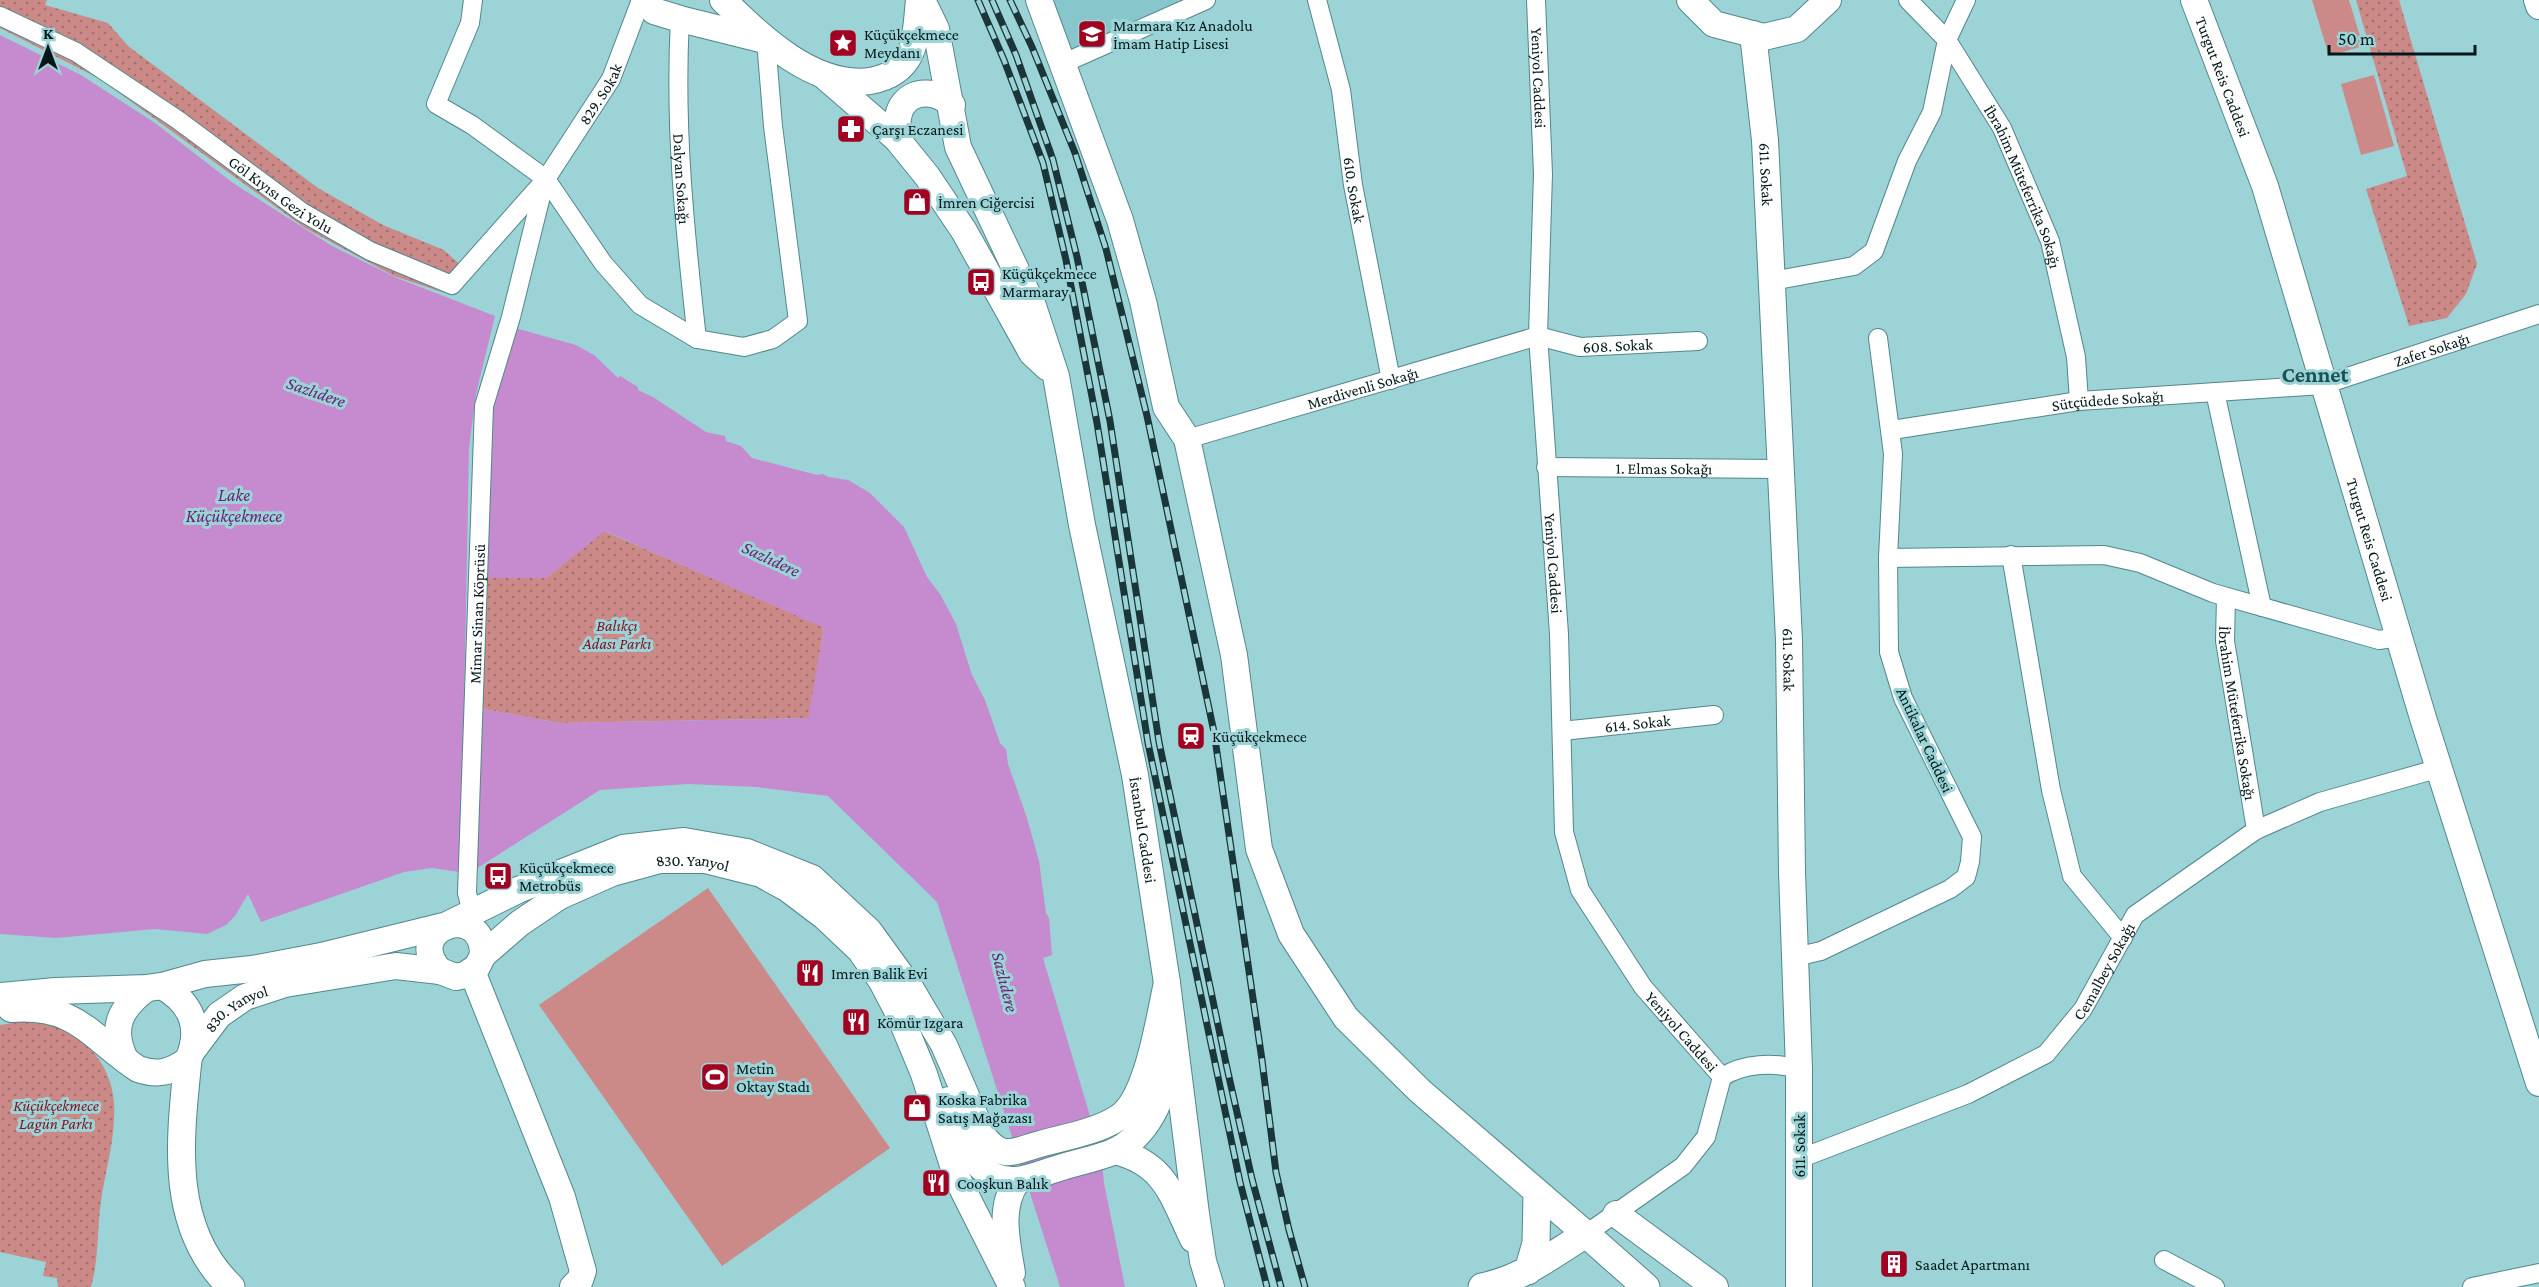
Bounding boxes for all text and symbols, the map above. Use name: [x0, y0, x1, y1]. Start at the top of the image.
street label: Turgut Reis Caddesi: [2193, 14, 2254, 139]
place label: Marmara Kız Anadolu İmam Hatip Lisesi: [1113, 17, 1253, 53]
north arrow: [18, 18, 78, 78]
school or university icon: Marmara Kız Anadolu İmam Hatip Lisesi: [1076, 18, 1108, 50]
scale bar: [2329, 18, 2474, 56]
text: K: [43, 25, 54, 42]
place label: Küçükçekmece Meydanı: [864, 26, 959, 62]
place icon: Küçükçekmece Meydanı: [827, 27, 859, 59]
street label: Yeniyol Caddesi: [1529, 27, 1550, 129]
text: 50 m: [2338, 29, 2375, 49]
street label: 829. Sokak: [575, 61, 625, 128]
street label: İbrahim Müteferrika Sokağı: [1981, 102, 2064, 270]
pharmacy icon: Çarşı Eczanesi: [835, 113, 867, 145]
place label: Çarşı Eczanesi: [872, 121, 963, 139]
street label: Dalyan Sokağı: [671, 133, 694, 225]
street label: 611. Sokak: [1757, 142, 1777, 207]
street label: Göl Kıyısı Gezi Yolu: [226, 152, 336, 237]
street label: 610. Sokak: [1341, 156, 1369, 225]
shop icon: İmren Ciğercisi: [901, 186, 933, 218]
place label: İmren Ciğercisi: [938, 194, 1035, 212]
place label: Küçükçekmece Marmaray: [1002, 265, 1097, 301]
bus stop icon: Küçükçekmece Marmaray: [965, 266, 997, 298]
street label: Zafer Sokağı: [2392, 329, 2471, 370]
street label: 608. Sokak: [1582, 335, 1654, 355]
district label: Cennet: [2282, 362, 2350, 387]
street label: Merdivenli Sokağı: [1305, 363, 1420, 412]
water label: Sazlıdere: [284, 373, 348, 411]
street label: Sütçüdede Sokağı: [2051, 387, 2164, 414]
street label: 1. Elmas Sokağı: [1616, 459, 1712, 478]
street label: Turgut Reis Caddesi: [2344, 476, 2396, 603]
water label: Lake Küçükçekmece: [186, 485, 282, 526]
street label: Yeniyol Caddesi: [1542, 512, 1566, 614]
water label: Sazlıdere: [739, 537, 803, 581]
street label: Mimar Sinan Köprüsü: [466, 543, 488, 684]
park label: Balıkçı Adası Parkı: [582, 617, 651, 652]
street label: İbrahim Müteferrika Sokağı: [2216, 626, 2259, 801]
street label: 611. Sokak: [1780, 628, 1798, 692]
street label: Antikalar Caddesi: [1893, 685, 1957, 795]
street label: 614. Sokak: [1604, 711, 1672, 735]
station icon: Küçükçekmece: [1175, 720, 1207, 752]
place label: Küçükçekmece: [1212, 728, 1307, 746]
street label: İstanbul Caddesi: [1127, 775, 1160, 884]
street label: 830. Yanyol: [654, 851, 731, 874]
place label: Küçükçekmece Metrobüs: [519, 859, 614, 894]
bus stop icon: Küçükçekmece Metrobüs: [482, 860, 514, 892]
street label: Cemalbey Sokağı: [2069, 920, 2138, 1023]
water label: Sazlıdere: [988, 950, 1022, 1014]
restaurant icon: Imren Balik Evi: [794, 957, 826, 989]
place label: Imren Balik Evi: [831, 965, 928, 982]
street label: 830. Yanyol: [201, 982, 270, 1035]
street label: Yeniyol Caddesi: [1642, 988, 1722, 1075]
restaurant icon: Kömür Izgara: [840, 1006, 872, 1038]
place label: Kömür Izgara: [877, 1014, 964, 1032]
place label: Metin Oktay Stadı: [736, 1060, 810, 1096]
sports icon: Metin Oktay Stadı: [699, 1061, 731, 1093]
place label: Koska Fabrika Satış Mağazası: [938, 1091, 1032, 1127]
shop icon: Koska Fabrika Satış Mağazası: [901, 1092, 933, 1124]
park label: Küçükçekmece Lagün Parkı: [13, 1097, 99, 1133]
street label: 611. Sokak: [1791, 1114, 1808, 1178]
restaurant icon: Cooşkun Balık: [920, 1167, 952, 1199]
place label: Cooşkun Balık: [957, 1175, 1049, 1193]
building icon: Saadet Apartmanı: [1878, 1248, 1910, 1280]
place label: Saadet Apartmanı: [1915, 1256, 2030, 1274]

